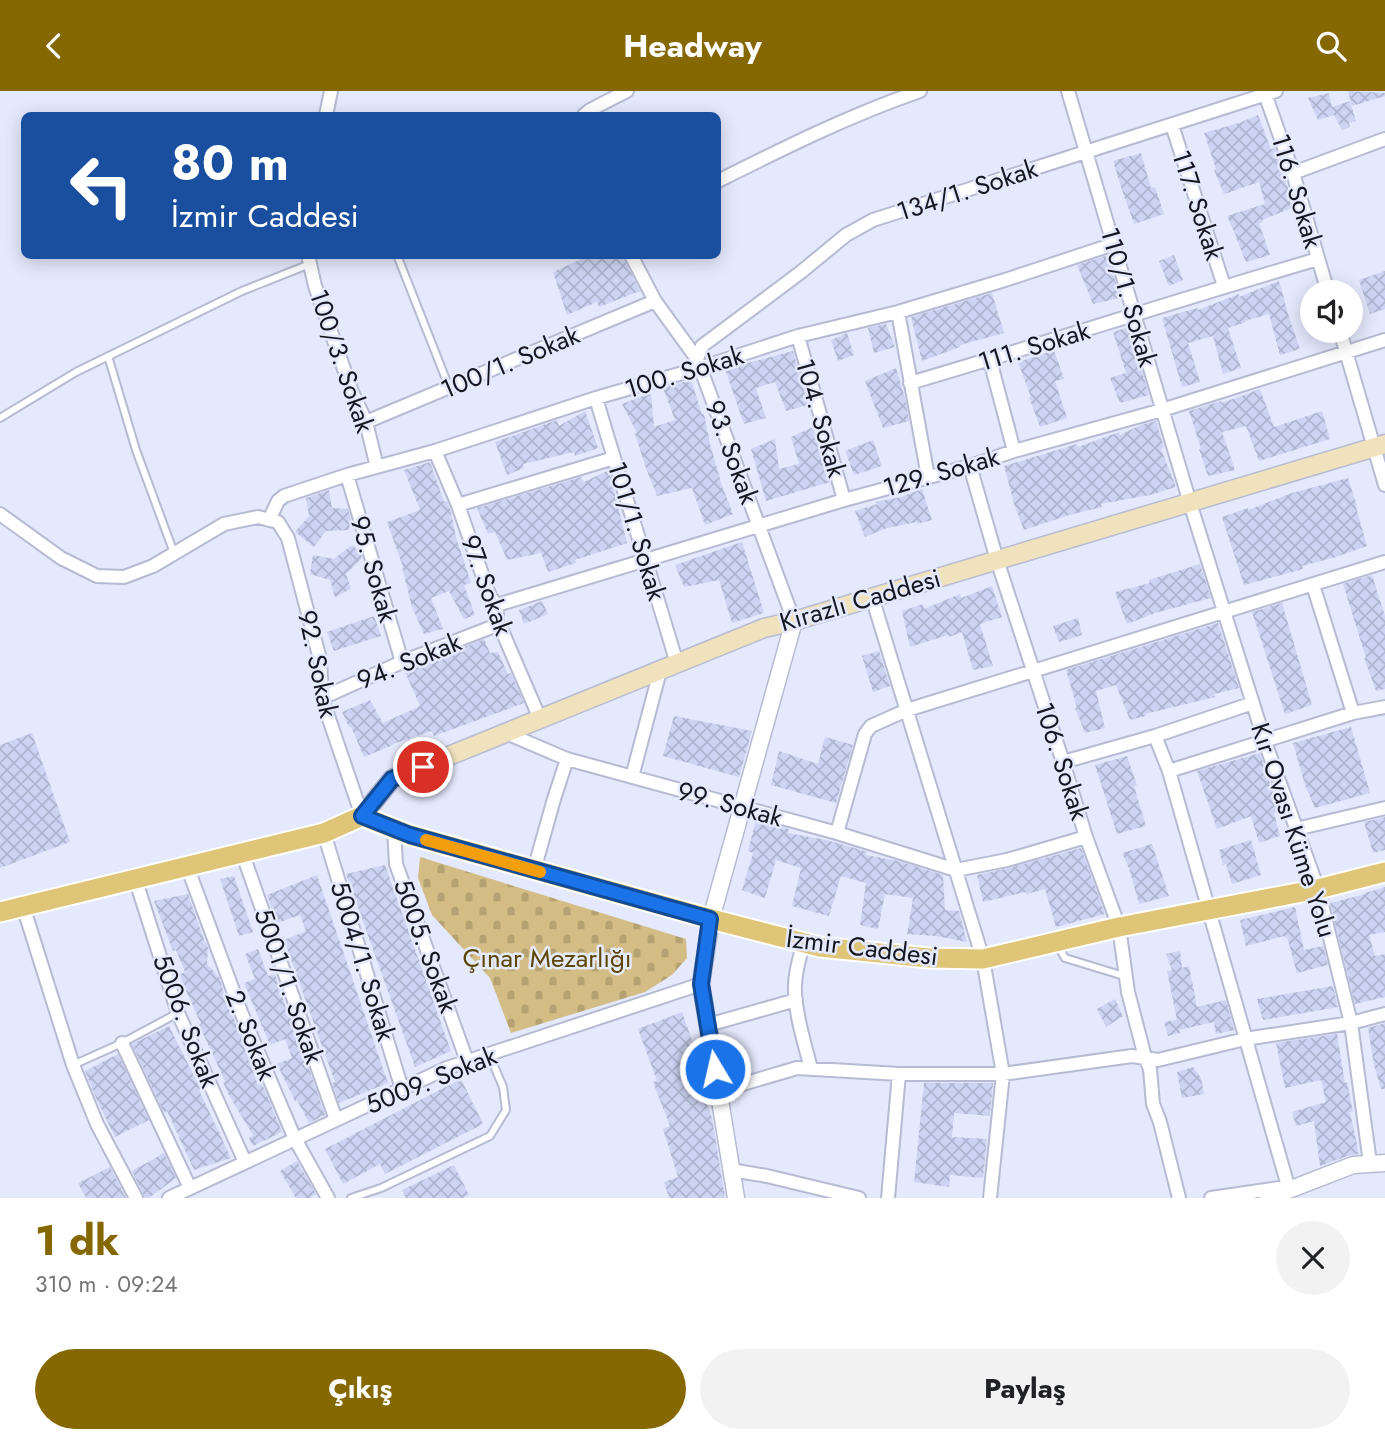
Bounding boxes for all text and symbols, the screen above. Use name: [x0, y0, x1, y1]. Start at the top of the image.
text: Headway: [623, 23, 762, 69]
icon: back: [35, 27, 73, 65]
icon: search: [1312, 27, 1350, 65]
text: 80 m: [171, 128, 289, 198]
street label: 116. Sokak: [1262, 129, 1333, 253]
icon: left: [56, 140, 147, 231]
street label: 117. Sokak: [1162, 145, 1234, 266]
street label: 134/1. Sokak: [892, 149, 1043, 231]
text: İzmir Caddesi: [171, 193, 359, 239]
street label: 110/1. Sokak: [1091, 223, 1167, 372]
map controls: [1300, 280, 1363, 343]
button: sound: [1300, 280, 1363, 343]
street label: 100/3. Sokak: [300, 284, 384, 438]
street label: 111. Sokak: [974, 311, 1095, 381]
street label: 100/1. Sokak: [435, 315, 586, 408]
street label: 100. Sokak: [620, 336, 749, 408]
street label: 104. Sokak: [786, 354, 856, 482]
street label: 93. Sokak: [696, 395, 769, 510]
street label: 129. Sokak: [879, 437, 1004, 507]
street label: 101/1. Sokak: [598, 457, 676, 606]
street label: 95. Sokak: [341, 511, 407, 627]
street label: 97. Sokak: [451, 529, 523, 641]
street label: Kirazlı Caddesi: [775, 559, 945, 641]
street label: 92. Sokak: [288, 607, 348, 722]
street label: 94. Sokak: [351, 623, 467, 699]
street label: 106. Sokak: [1025, 697, 1099, 825]
street label: Kır Ovası Küme Yolu: [1241, 718, 1347, 942]
pin: [393, 737, 453, 797]
icon: arrive: [404, 748, 442, 786]
street label: 99. Sokak: [673, 772, 787, 836]
street label: 5005. Sokak: [384, 874, 468, 1019]
street label: 5004/1. Sokak: [321, 876, 406, 1046]
street label: 5001/1. Sokak: [245, 903, 334, 1069]
street label: İzmir Caddesi: [784, 919, 940, 975]
park label: Çınar Mezarlığı: [462, 939, 632, 977]
street label: 5006. Sokak: [143, 949, 229, 1094]
street label: 2. Sokak: [216, 984, 286, 1086]
position arrow: [678, 1032, 752, 1106]
street label: 5009. Sokak: [360, 1036, 503, 1124]
text: 1 dk: [35, 1210, 119, 1271]
button: close: [1276, 1221, 1350, 1295]
text: 310 m · 09:24: [35, 1267, 178, 1301]
button: Çıkış: [35, 1349, 686, 1429]
button: Paylaş: [700, 1349, 1350, 1429]

